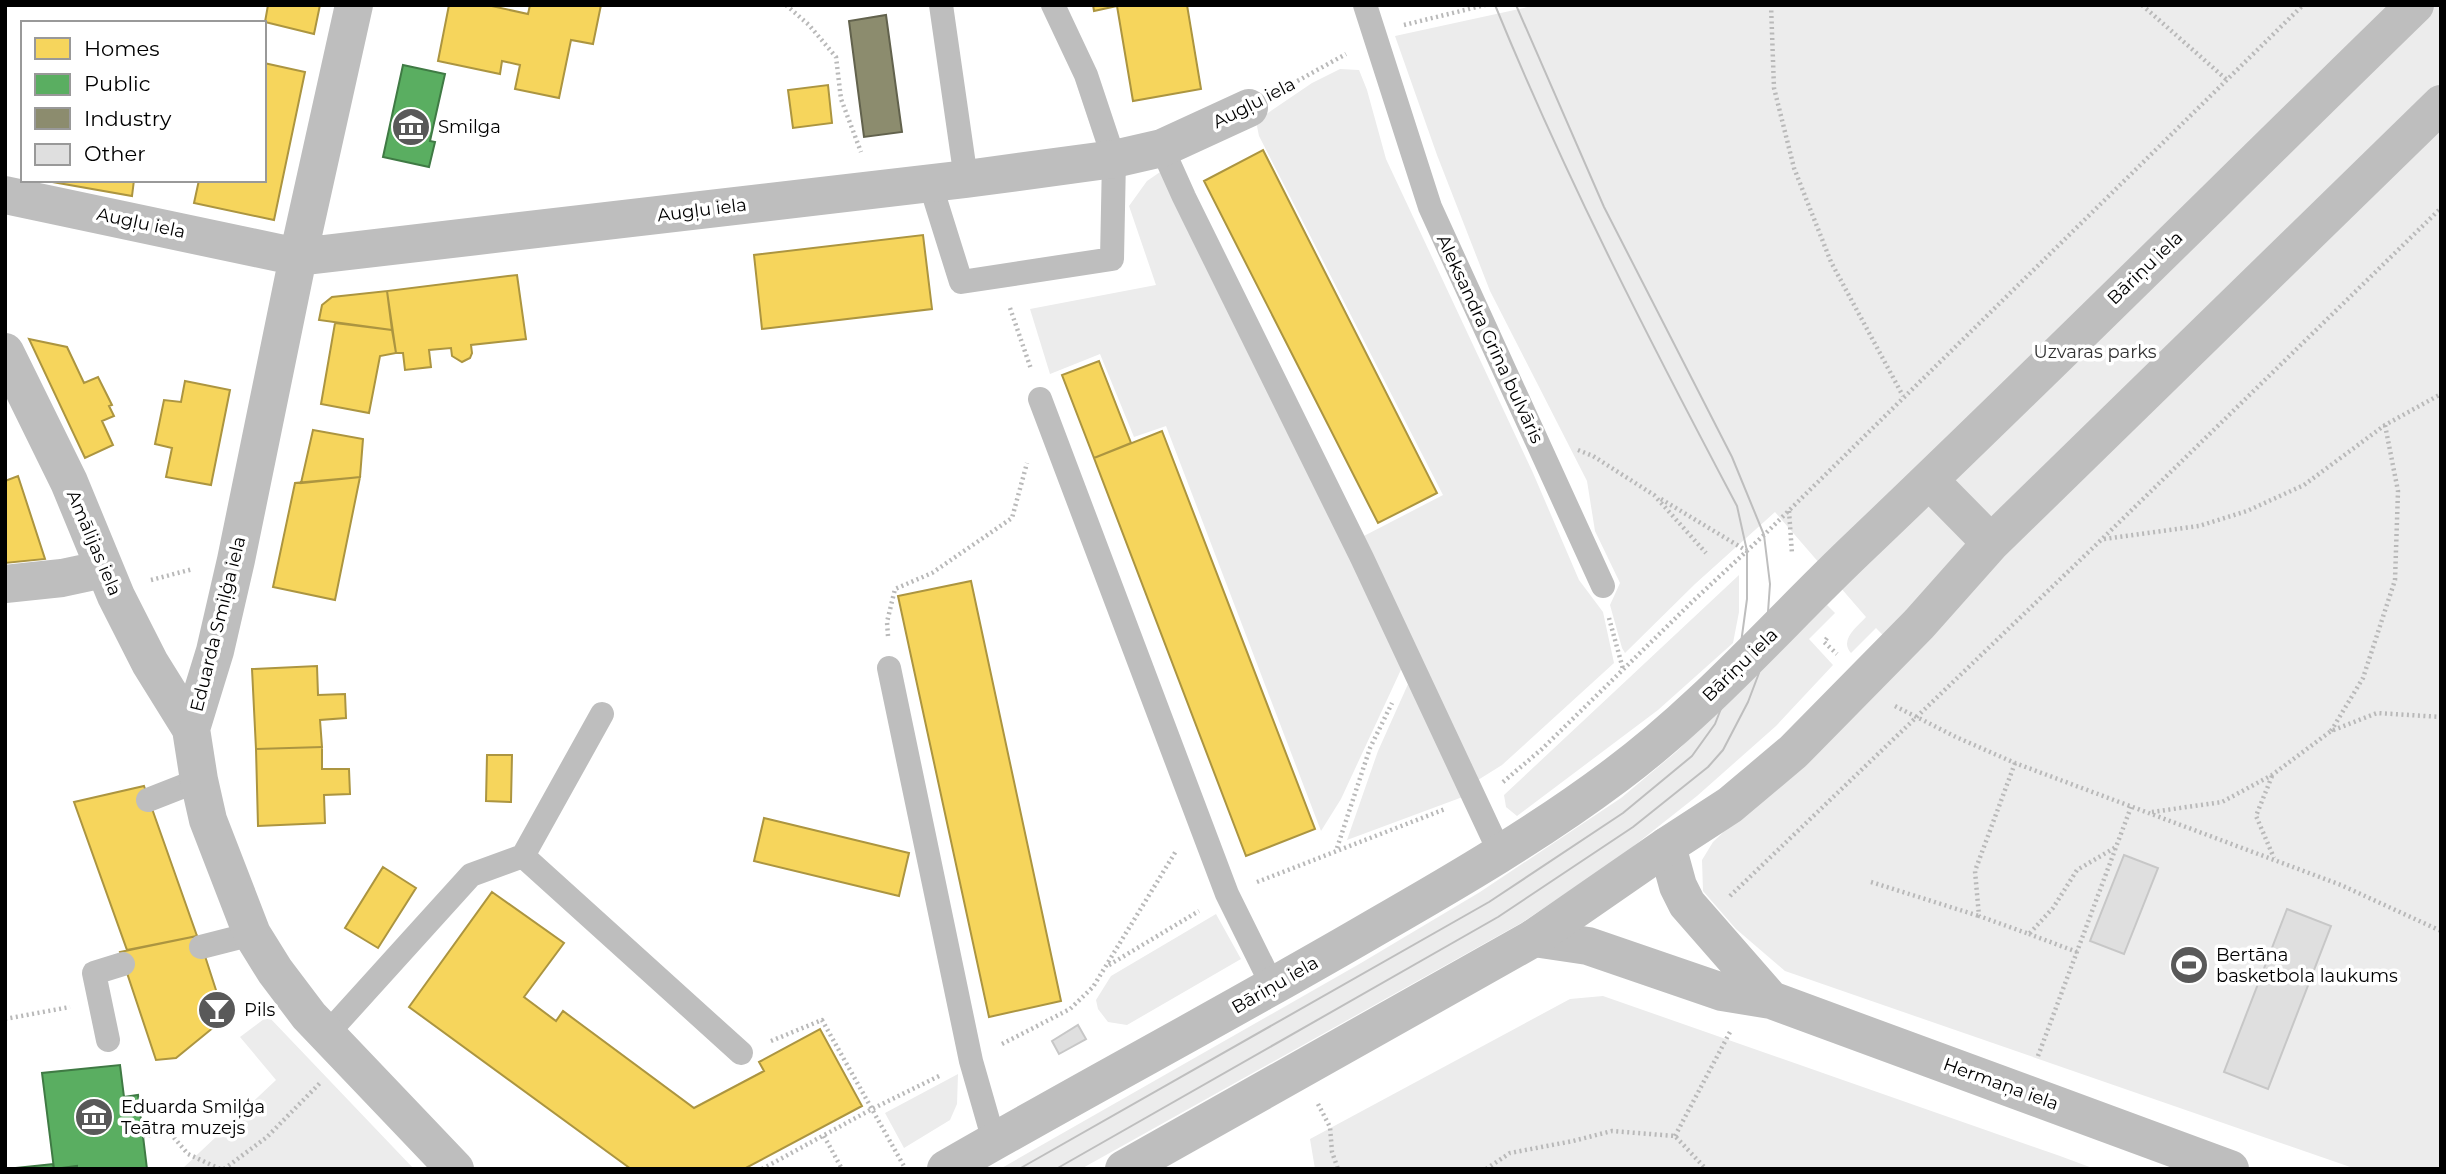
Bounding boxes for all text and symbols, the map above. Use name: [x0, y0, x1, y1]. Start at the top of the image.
legend: [21, 21, 266, 182]
text: Homes: [84, 36, 159, 61]
text: Public: [84, 71, 151, 96]
street label: Augļu iela: [1209, 73, 1300, 134]
text: Industry: [84, 106, 172, 131]
museum icon: Smilga: [390, 106, 432, 148]
place label: Smilga: [438, 116, 501, 138]
text: Other: [84, 141, 146, 166]
street label: Augļu iela: [656, 194, 748, 227]
street label: Augļu iela: [94, 203, 187, 244]
street label: Bāriņu iela: [2103, 227, 2188, 310]
street label: Aleksandra Grīna bulvāris: [1432, 231, 1548, 447]
park label: Uzvaras parks: [2033, 341, 2157, 363]
street label: Amālijas iela: [62, 487, 126, 599]
street label: Eduarda Smiļģa iela: [186, 534, 251, 714]
street label: Bāriņu iela: [1698, 624, 1783, 707]
sports icon: Bertāna basketbola laukums: [2168, 944, 2210, 986]
place label: Bertāna basketbola laukums: [2216, 944, 2398, 987]
street label: Bāriņu iela: [1228, 951, 1323, 1019]
bar icon: Pils: [196, 989, 238, 1031]
place label: Pils: [244, 999, 276, 1021]
street label: Hermaņa iela: [1940, 1053, 2062, 1116]
museum icon: Eduarda Smiļģa Teātra muzejs: [73, 1096, 115, 1138]
place label: Eduarda Smiļģa Teātra muzejs: [121, 1096, 265, 1139]

